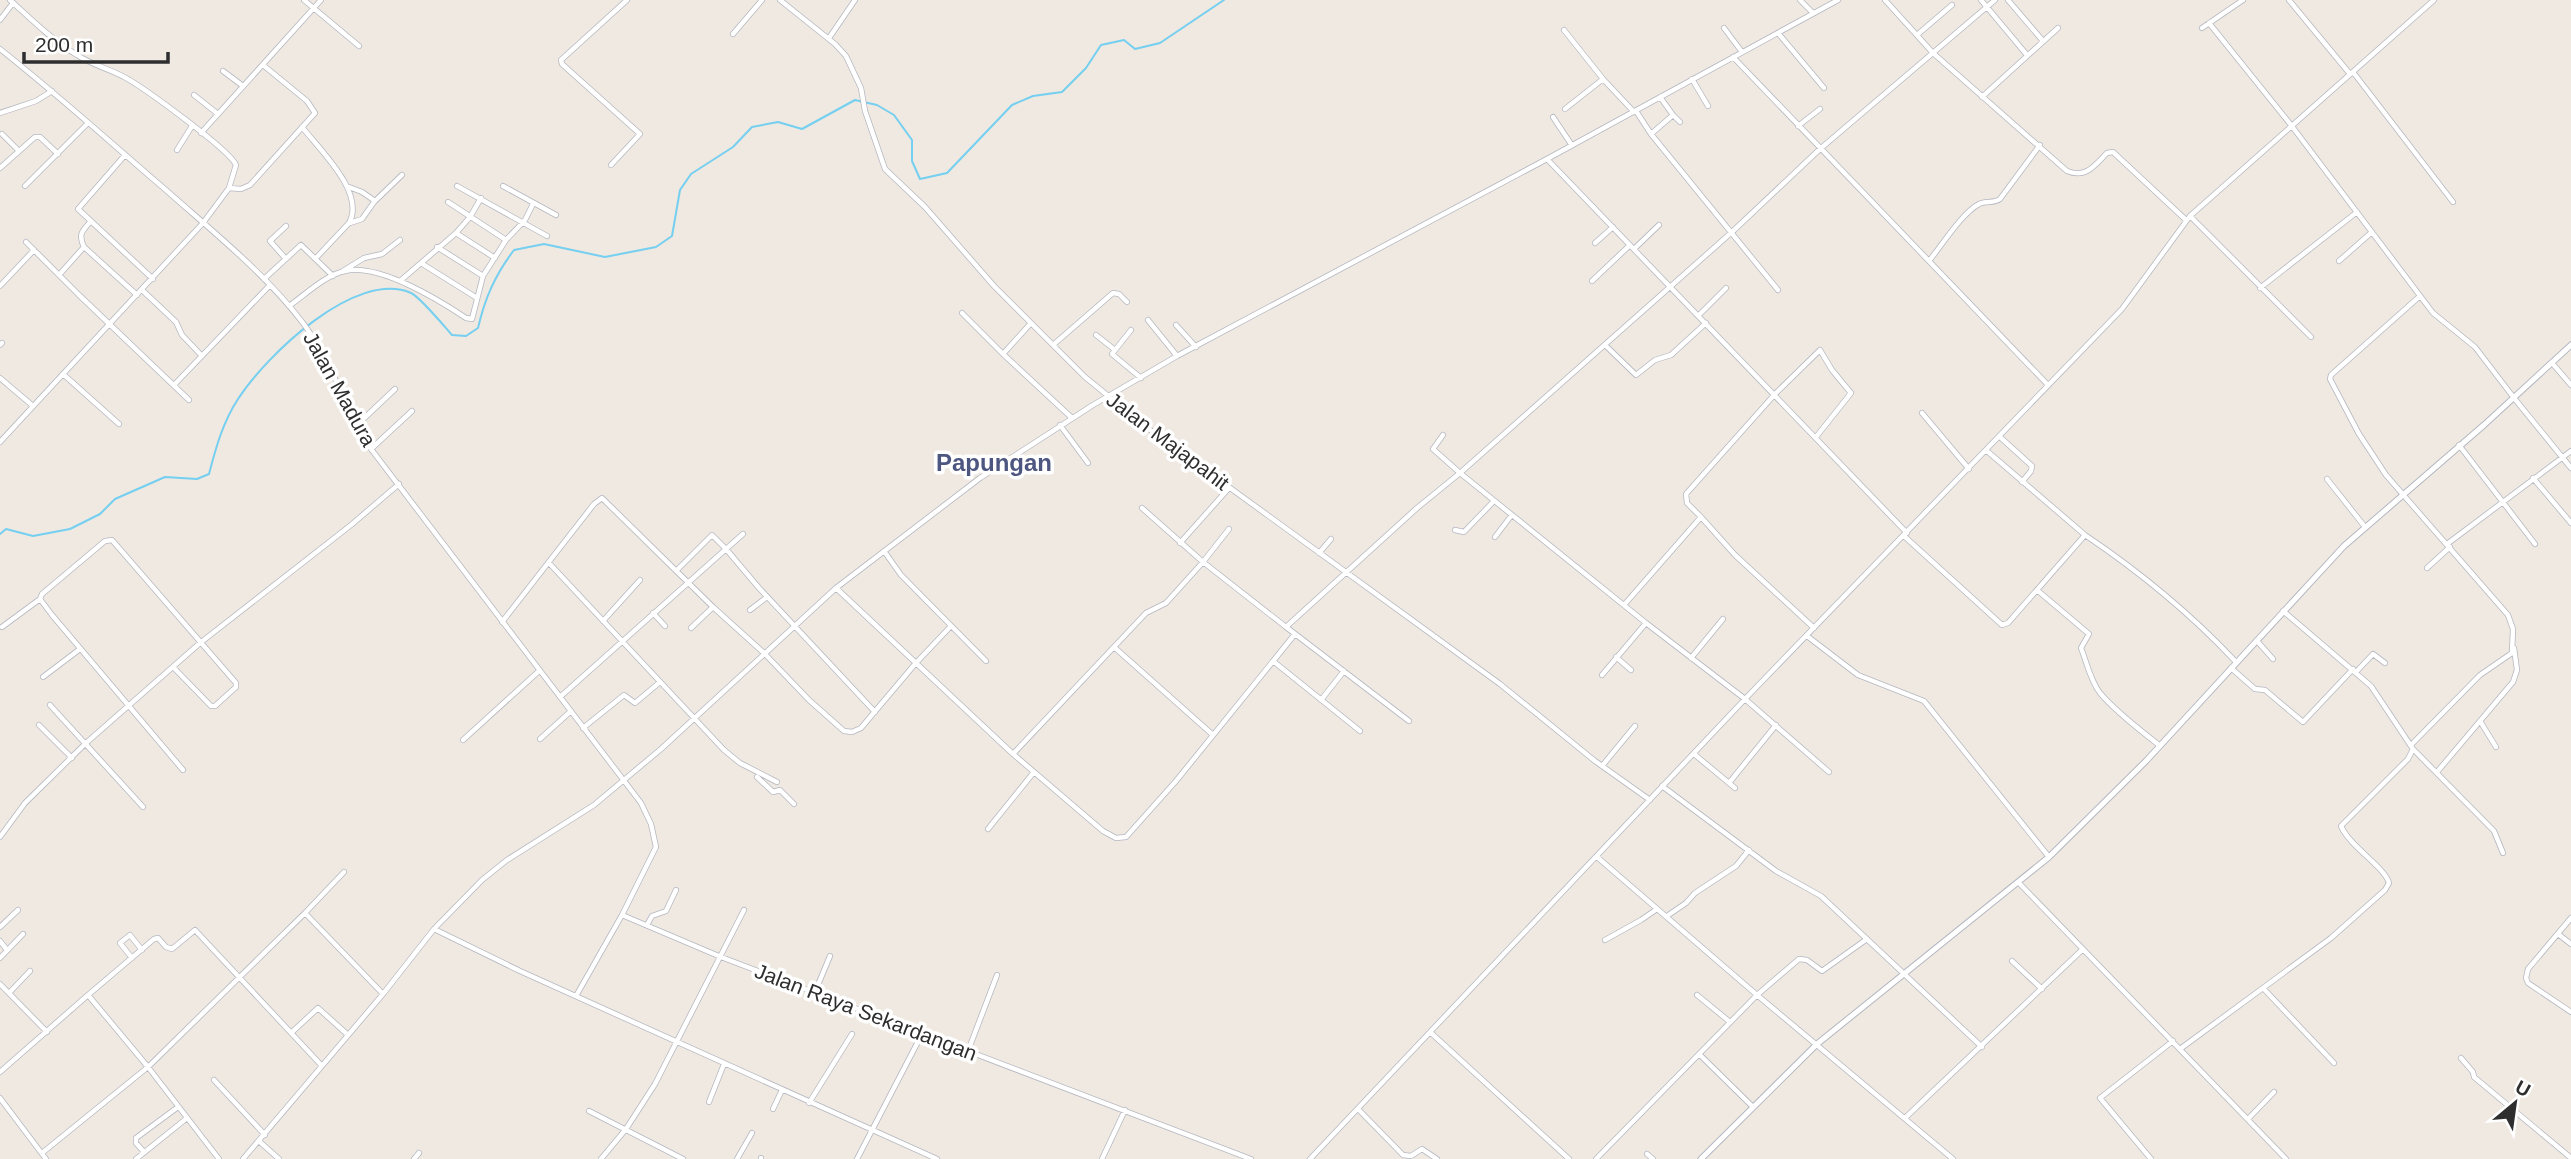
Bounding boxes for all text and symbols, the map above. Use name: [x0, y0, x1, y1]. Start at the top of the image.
scale bar: [24, 21, 168, 65]
text: 200 m: [35, 33, 93, 56]
street label: Jalan Madura: [299, 328, 381, 450]
street label: Jalan Majapahit: [1102, 388, 1234, 495]
district label: Papungan: [936, 449, 1052, 476]
street label: Jalan Raya Sekardangan: [752, 959, 980, 1065]
north arrow: [2480, 1068, 2550, 1138]
text: U: [2512, 1076, 2534, 1101]

